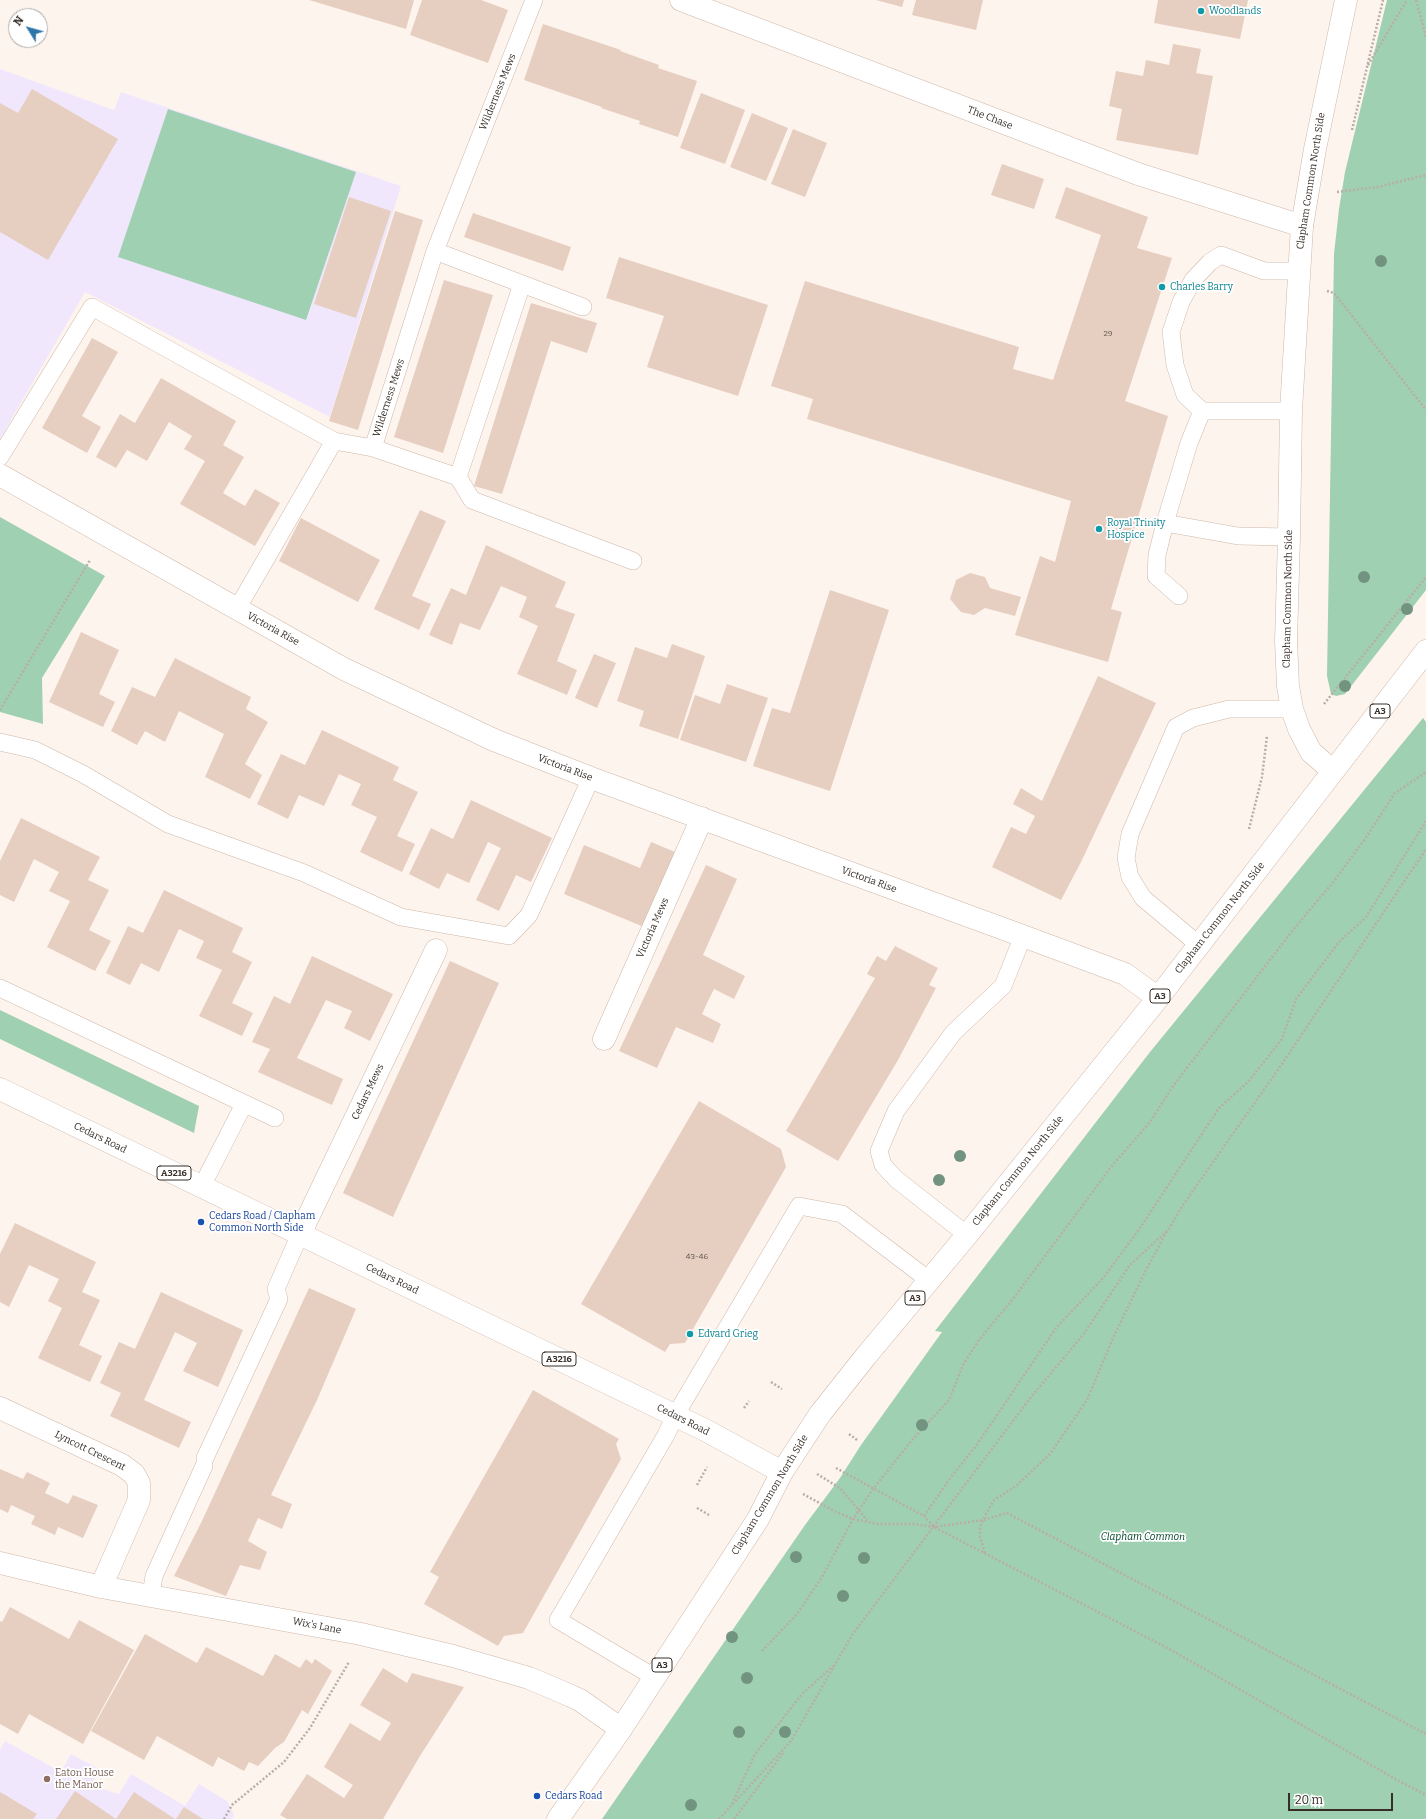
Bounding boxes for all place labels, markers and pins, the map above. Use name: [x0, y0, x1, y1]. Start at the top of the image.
place label: Woodlands: [1209, 5, 1261, 17]
marker: Woodlands: [1196, 6, 1206, 16]
place label: Charles Barry: [1170, 281, 1233, 293]
marker: Charles Barry: [1157, 282, 1167, 292]
place label: Royal Trinity Hospice: [1107, 517, 1165, 540]
marker: Royal Trinity Hospice: [1094, 524, 1104, 534]
place label: Cedars Road / Clapham Common North Side: [209, 1210, 315, 1234]
marker: Cedars Road / Clapham Common North Side: [196, 1217, 206, 1227]
place label: Edvard Grieg: [698, 1328, 758, 1340]
marker: Edvard Grieg: [685, 1329, 695, 1339]
place label: Eaton House the Manor: [55, 1767, 114, 1790]
marker: Eaton House the Manor: [42, 1774, 52, 1784]
place label: Cedars Road: [545, 1790, 602, 1802]
marker: Cedars Road: [532, 1791, 542, 1801]

